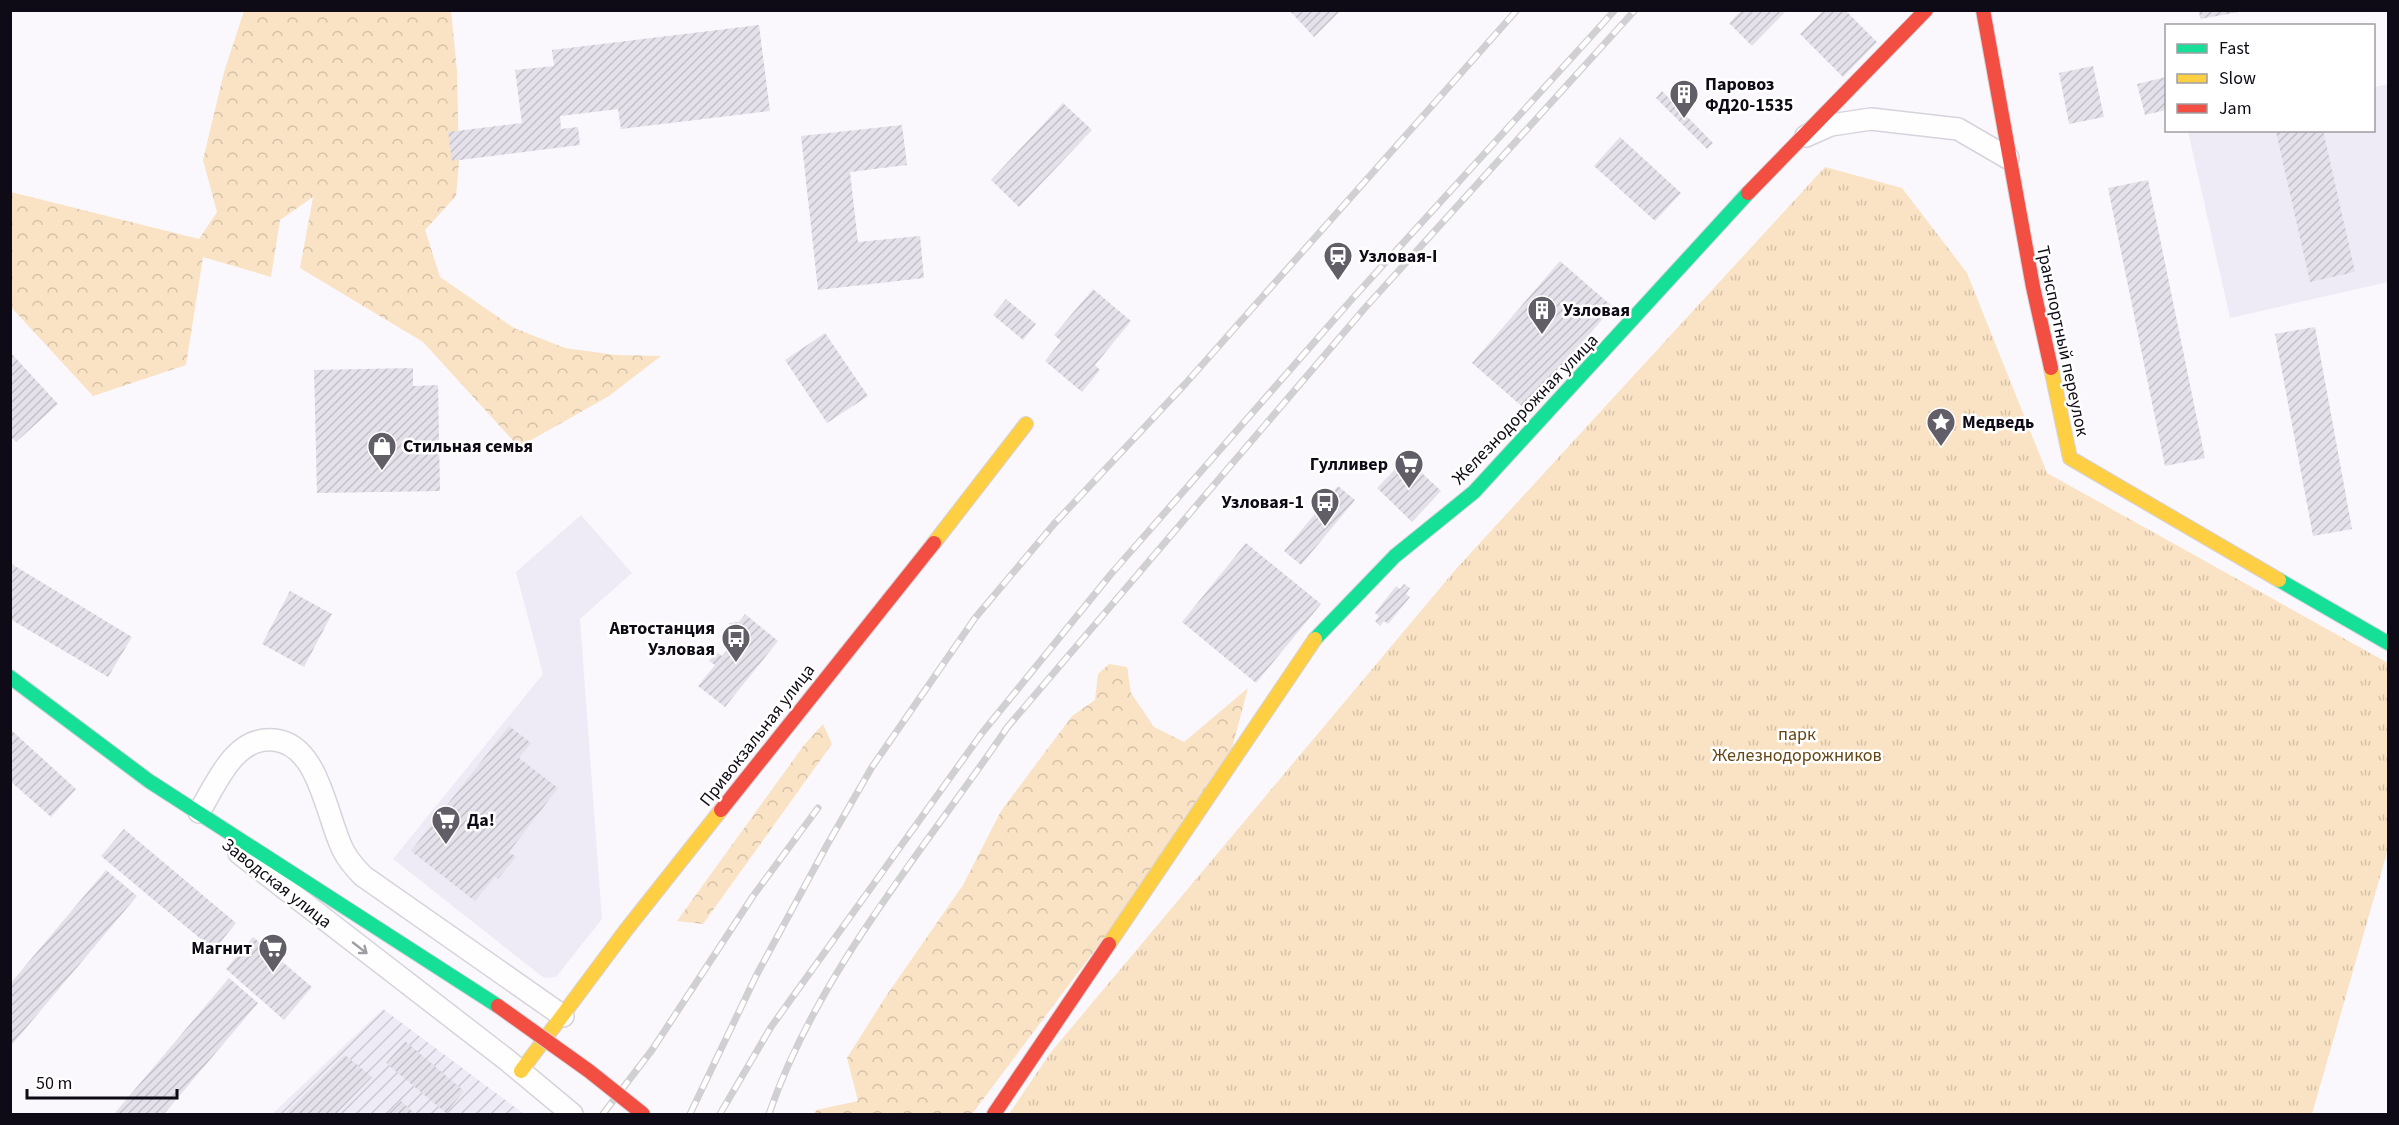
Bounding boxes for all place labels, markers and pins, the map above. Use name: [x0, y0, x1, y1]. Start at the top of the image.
place label: Паровоз ФД20-1535: [1705, 72, 1793, 118]
building icon: Паровоз ФД20-1535: [1668, 78, 1700, 120]
station icon: Узловая-I: [1322, 240, 1354, 282]
place label: Узловая-I: [1359, 244, 1437, 269]
building icon: Узловая: [1526, 294, 1558, 336]
place label: Узловая: [1563, 298, 1630, 323]
place icon: Медведь: [1925, 406, 1957, 448]
place label: Медведь: [1962, 410, 2034, 435]
shop icon: Стильная семья: [366, 430, 398, 472]
place label: Стильная семья: [403, 434, 533, 459]
supermarket icon: Гулливер: [1393, 448, 1425, 490]
place label: Гулливер: [1310, 452, 1388, 477]
bus stop icon: Узловая-1: [1309, 486, 1341, 528]
place label: Узловая-1: [1222, 490, 1304, 515]
place label: Автостанция Узловая: [608, 616, 715, 662]
bus stop icon: Автостанция Узловая: [720, 622, 752, 664]
supermarket icon: Да!: [430, 804, 462, 846]
place label: Да!: [467, 808, 495, 833]
supermarket icon: Магнит: [257, 932, 289, 974]
place label: Магнит: [191, 936, 252, 961]

